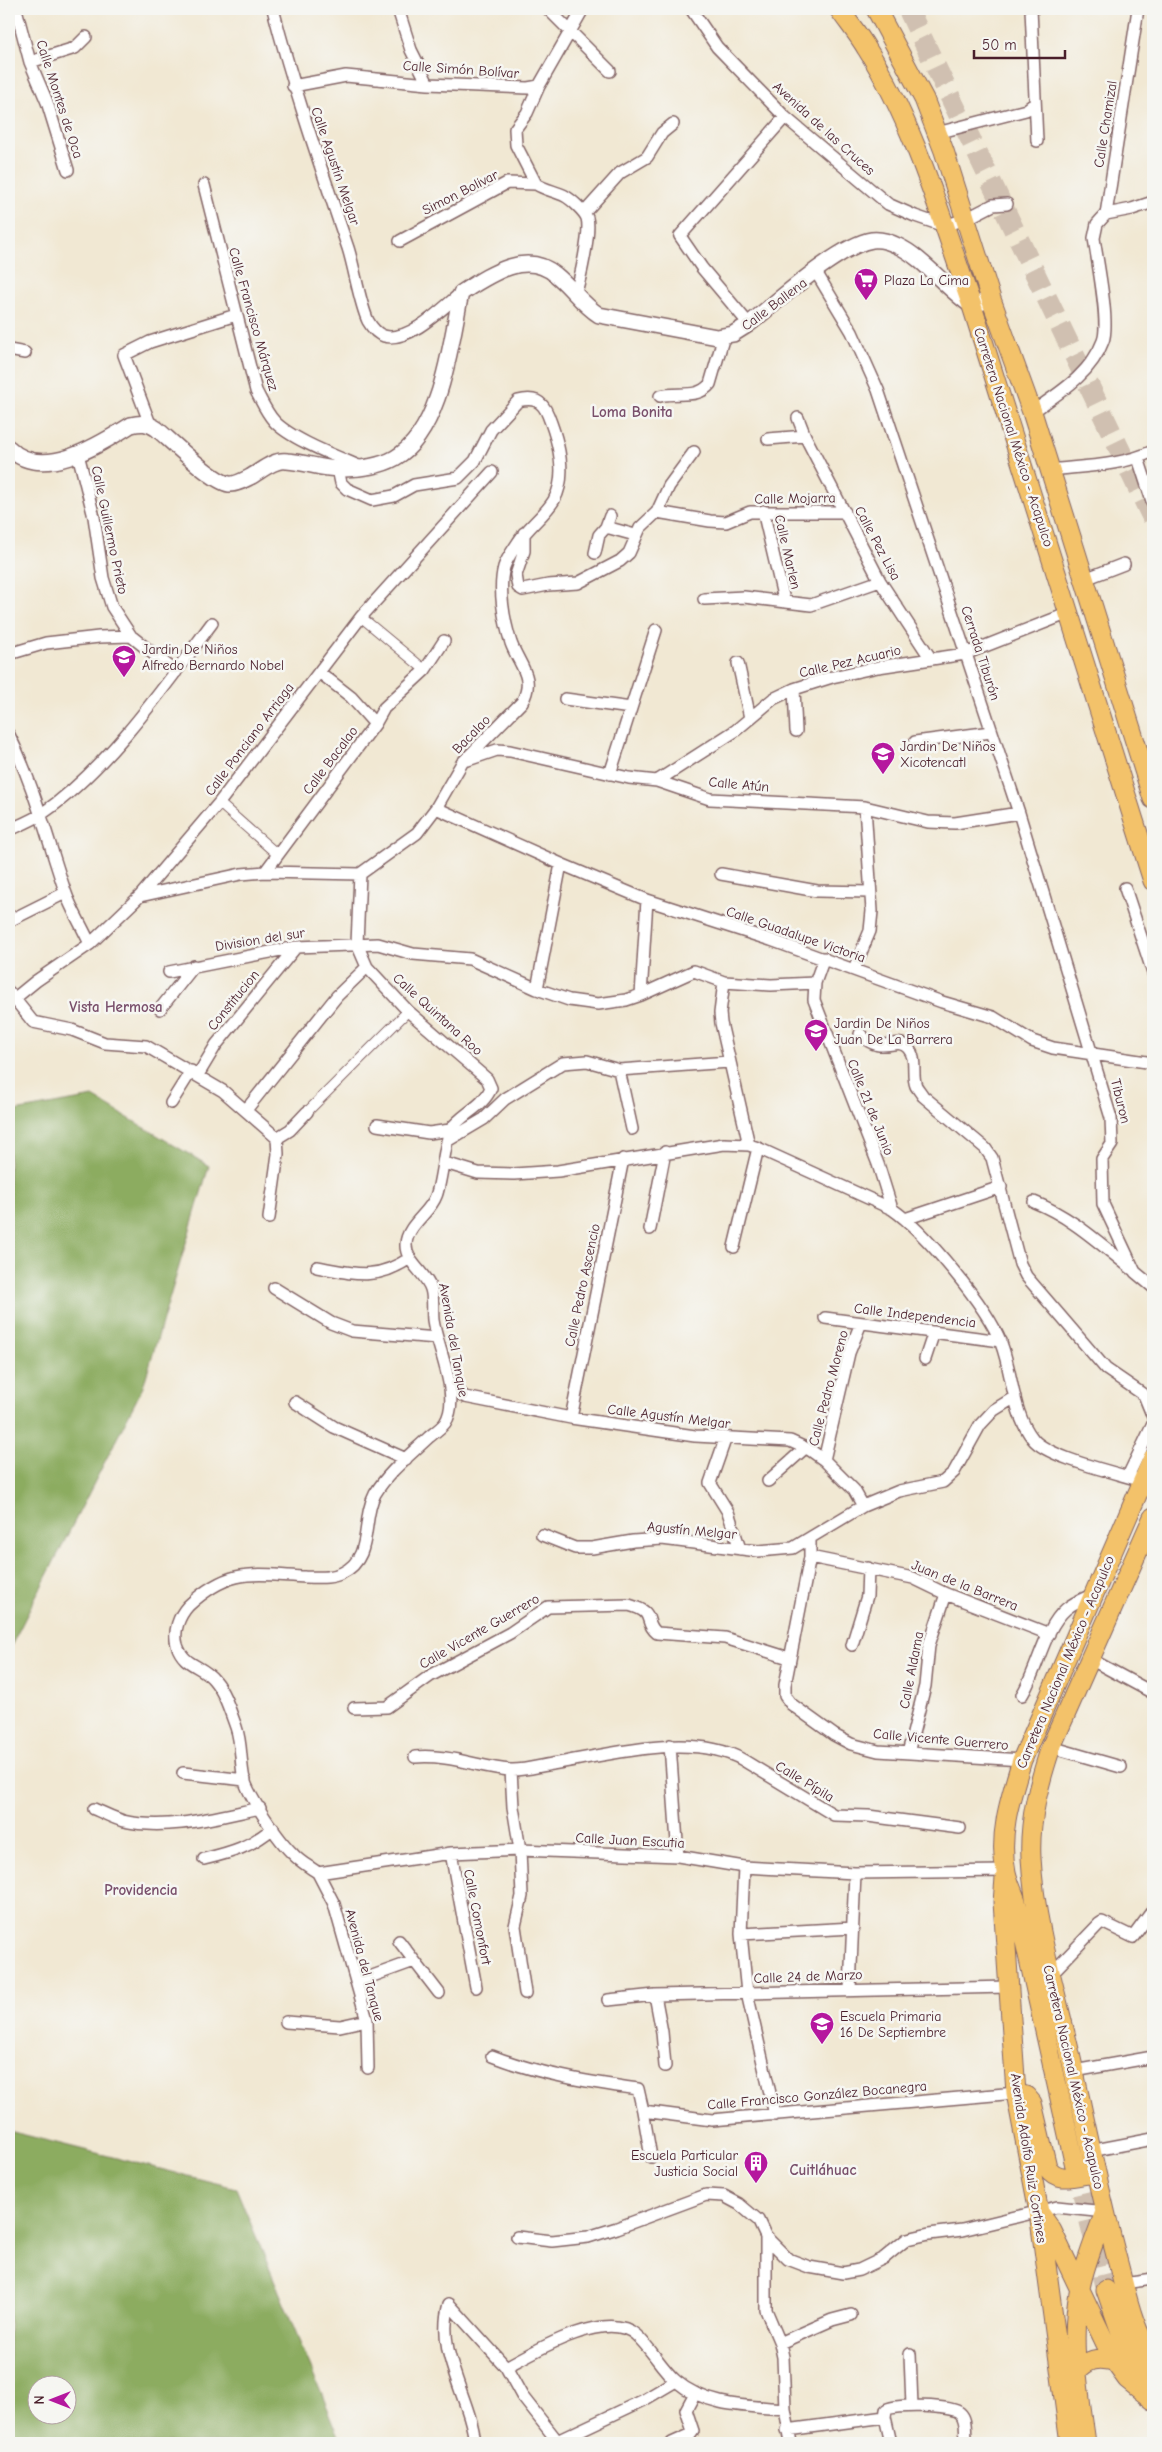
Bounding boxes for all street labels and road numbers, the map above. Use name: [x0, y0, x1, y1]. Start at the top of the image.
street label: Calle Montes de Oca: [32, 38, 87, 161]
street label: Calle Simón Bolívar: [402, 57, 520, 82]
street label: Avenida de las Cruces: [769, 78, 878, 179]
street label: Calle Chamizal: [1090, 79, 1121, 169]
street label: Calle Agustín Melgar: [307, 105, 364, 228]
street label: Simon Bolivar: [419, 166, 501, 219]
street label: Calle Francisco Márquez: [225, 246, 282, 393]
street label: Calle Ballena: [738, 274, 810, 335]
street label: Carretera Nacional México - Acapulco: [970, 325, 1057, 549]
street label: Calle Guillermo Prieto: [88, 464, 131, 596]
street label: Calle Mojarra: [754, 489, 836, 508]
street label: Calle Pez Lisa: [851, 503, 904, 583]
street label: Calle Marlen: [771, 513, 804, 591]
street label: Cerrada Tiburón: [957, 604, 1004, 703]
street label: Calle Pez Acuario: [798, 642, 903, 681]
street label: Calle Ponciano Arriaga: [201, 679, 298, 799]
street label: Bacalao: [449, 711, 494, 757]
street label: Calle Bacalao: [299, 723, 362, 798]
street label: Calle Atún: [708, 773, 770, 796]
street label: Calle Guadalupe Victoria: [724, 903, 868, 966]
street label: Division del sur: [214, 924, 307, 955]
street label: Constitucion: [204, 967, 263, 1034]
street label: Calle Quintana Roo: [389, 970, 486, 1059]
street label: Calle 21 de Junio: [844, 1057, 898, 1158]
street label: Tiburon: [1107, 1077, 1134, 1125]
street label: Calle Pedro Ascencio: [561, 1222, 604, 1348]
street label: Avenida del Tanque: [435, 1282, 472, 1398]
street label: Calle Independencia: [853, 1300, 977, 1331]
street label: Calle Pedro Moreno: [805, 1328, 852, 1448]
street label: Calle Agustín Melgar: [606, 1401, 732, 1433]
street label: Agustín Melgar: [646, 1518, 738, 1543]
street label: Carretera Nacional México - Acapulco: [1013, 1553, 1118, 1771]
street label: Juan de la Barrera: [909, 1556, 1021, 1615]
street label: Calle Vicente Guerrero: [416, 1590, 542, 1673]
street label: Calle Aldama: [896, 1630, 927, 1710]
street label: Calle Vicente Guerrero: [873, 1725, 1009, 1754]
street label: Calle Pípila: [772, 1757, 837, 1806]
street label: Calle Juan Escutia: [575, 1829, 685, 1852]
street label: Calle Comonfort: [460, 1868, 495, 1967]
street label: Avenida del Tanque: [341, 1907, 388, 2023]
street label: Carretera Nacional México - Acapulco: [1039, 1963, 1108, 2191]
street label: Calle 24 de Marzo: [753, 1966, 863, 1987]
street label: Avenida Adolfo Ruiz Cortines: [1007, 2072, 1050, 2244]
street label: Calle Francisco González Bocanegra: [707, 2077, 927, 2114]

